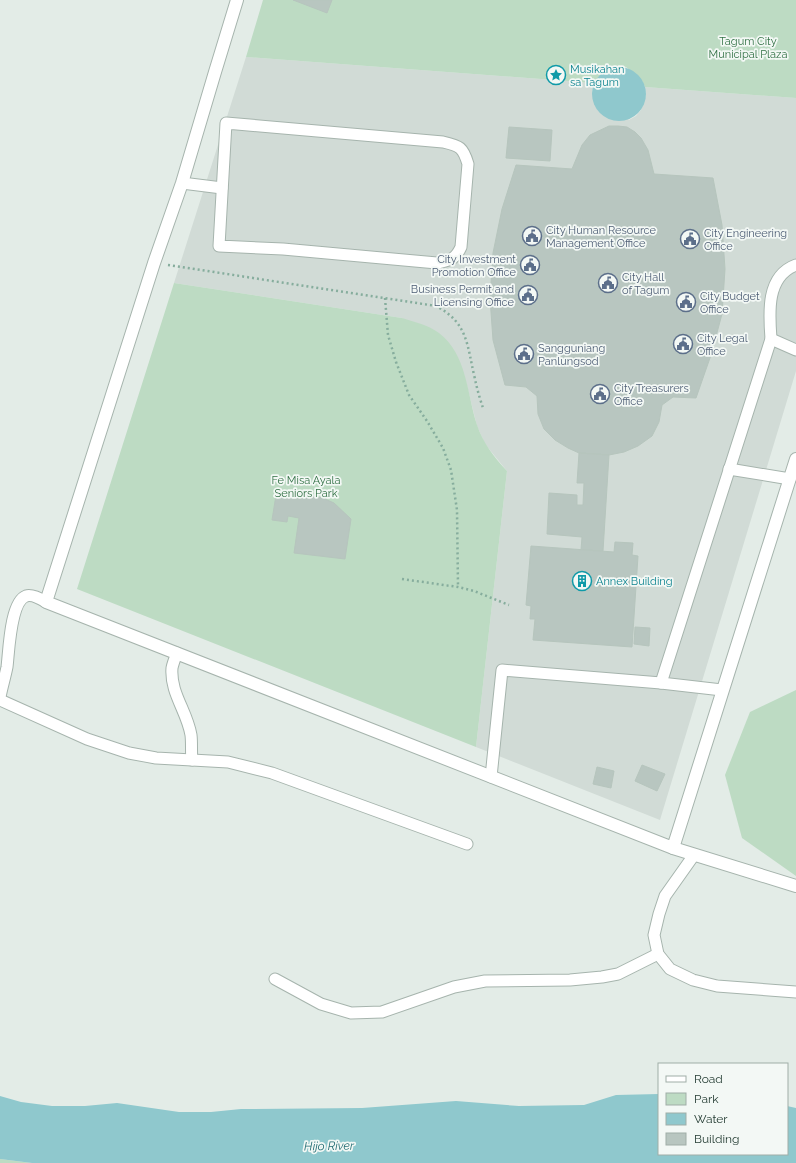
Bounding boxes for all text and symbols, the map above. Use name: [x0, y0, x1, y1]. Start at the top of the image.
park label: Tagum City Municipal Plaza: [709, 35, 787, 61]
place label: Musikahan sa Tagum: [570, 63, 625, 89]
place icon: Musikahan sa Tagum: [545, 64, 567, 86]
place label: City Human Resource Management Office: [546, 224, 657, 250]
public building icon: City Human Resource Management Office: [521, 225, 543, 247]
place label: City Engineering Office: [704, 227, 787, 253]
public building icon: City Engineering Office: [679, 228, 701, 250]
place label: City Investment Promotion Office: [432, 253, 517, 279]
public building icon: City Investment Promotion Office: [519, 254, 541, 276]
place label: City Hall of Tagum: [622, 271, 669, 297]
public building icon: City Hall of Tagum: [597, 272, 619, 294]
place label: Business Permit and Licensing Office: [411, 283, 515, 309]
public building icon: Business Permit and Licensing Office: [517, 284, 539, 306]
place label: City Budget Office: [700, 290, 760, 316]
public building icon: City Budget Office: [675, 291, 697, 313]
place label: City Legal Office: [697, 332, 748, 358]
public building icon: City Legal Office: [672, 333, 694, 355]
place label: Sangguniang Panlungsod: [538, 342, 605, 368]
public building icon: Sangguniang Panlungsod: [513, 343, 535, 365]
place label: City Treasurers Office: [614, 382, 689, 408]
public building icon: City Treasurers Office: [589, 383, 611, 405]
park label: Fe Misa Ayala Seniors Park: [271, 474, 341, 500]
building icon: Annex Building: [571, 570, 593, 592]
place label: Annex Building: [596, 575, 673, 588]
legend: [658, 1063, 788, 1155]
text: Road: [694, 1072, 723, 1086]
text: Park: [694, 1092, 719, 1106]
text: Water: [694, 1112, 728, 1126]
text: Building: [694, 1132, 740, 1146]
water label: Hijo River: [304, 1139, 355, 1153]

